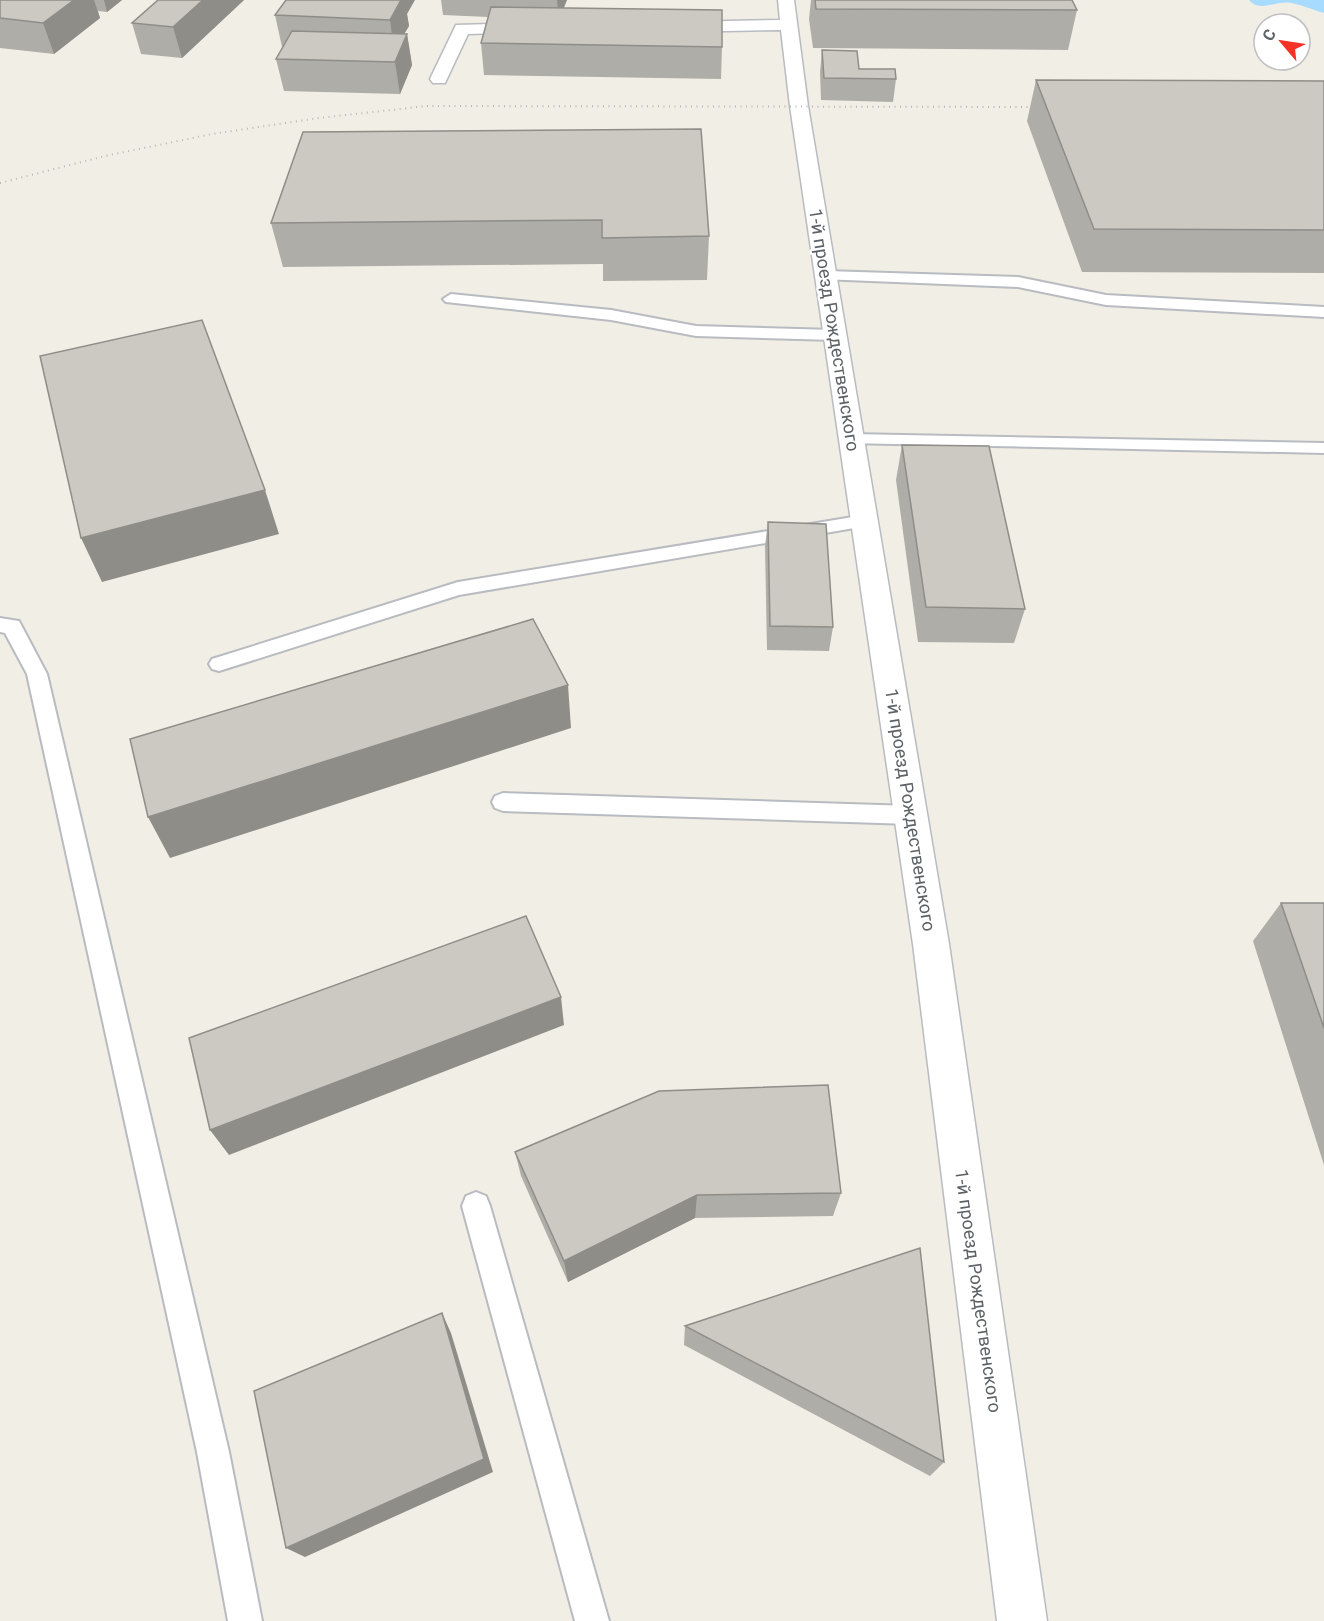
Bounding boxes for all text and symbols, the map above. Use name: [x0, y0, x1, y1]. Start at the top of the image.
north arrow: [1252, 12, 1312, 72]
text: С: [1258, 26, 1280, 44]
street label: 1-й проезд Рождественского: [805, 207, 864, 453]
street label: 1-й проезд Рождественского: [881, 687, 940, 933]
street label: 1-й проезд Рождественского: [951, 1168, 1006, 1414]

